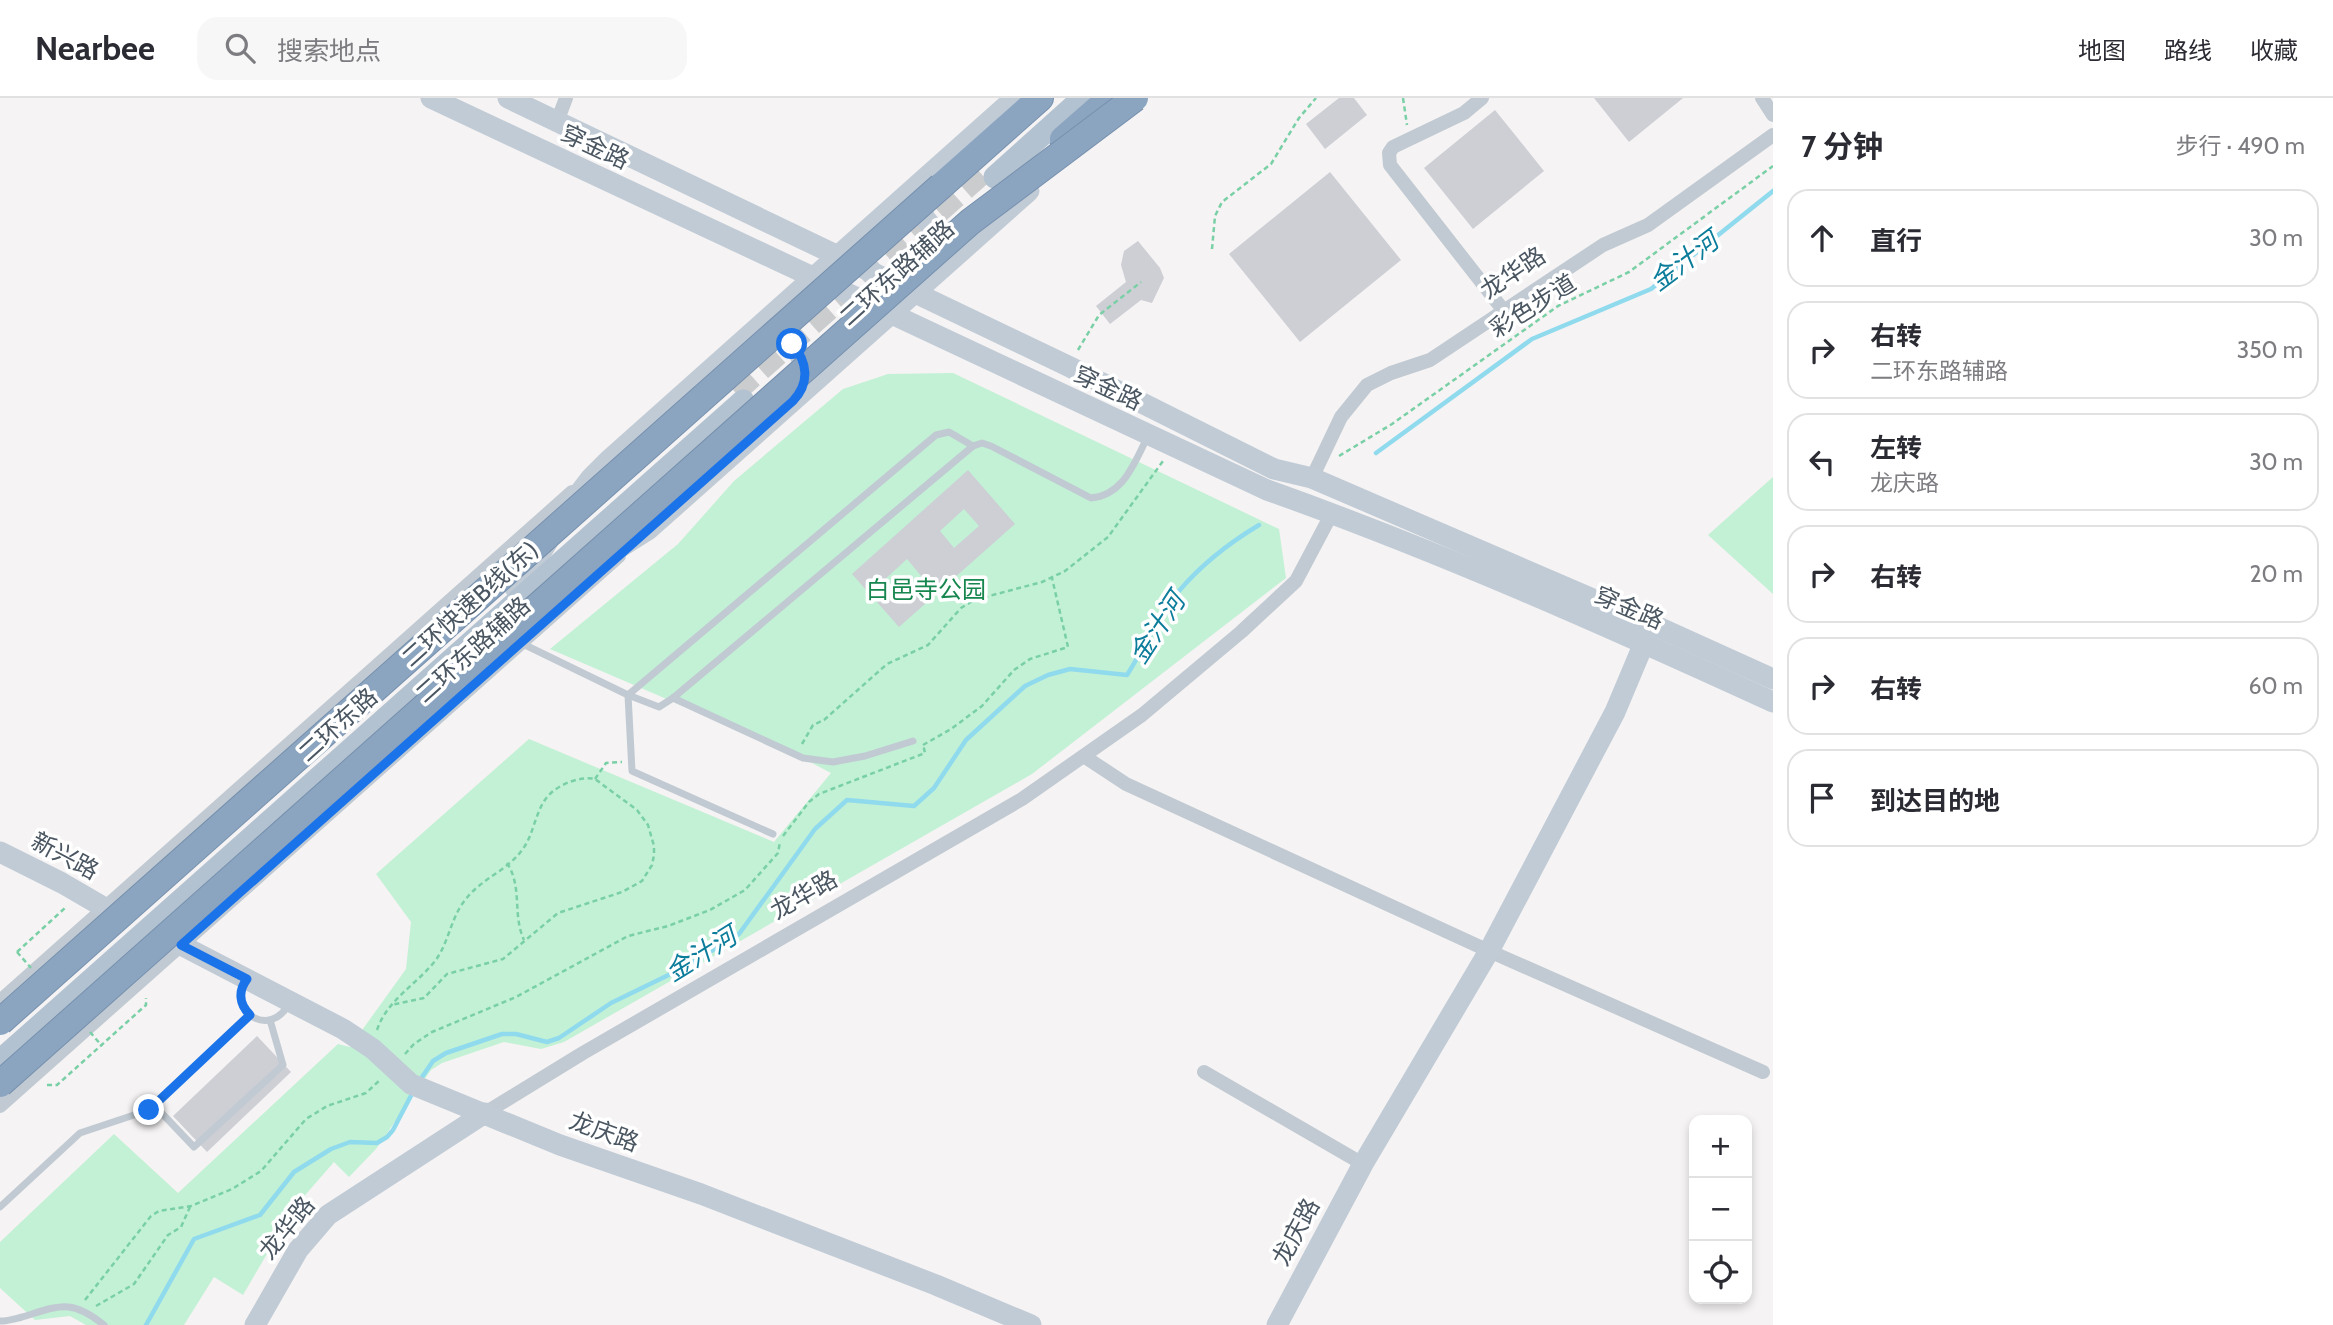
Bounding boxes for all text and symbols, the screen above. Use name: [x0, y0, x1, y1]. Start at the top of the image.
search box: [197, 17, 687, 80]
text: Nearbee: [35, 28, 155, 68]
icon: search: [221, 29, 259, 67]
text: 搜索地点: [277, 35, 381, 67]
text: 地图: [2078, 36, 2126, 65]
text: 路线: [2164, 36, 2212, 65]
text: 收藏: [2250, 36, 2298, 65]
street label: 穿金路: [556, 118, 634, 175]
text: 7 分钟: [1801, 128, 1883, 165]
text: 步行 · 490 m: [2175, 132, 2305, 160]
street label: 二环东路辅路: [833, 214, 960, 332]
icon: ahead: [1803, 219, 1841, 257]
water label: 金汁河: [1643, 222, 1729, 297]
text: 30 m: [2249, 224, 2303, 252]
text: 直行: [1870, 225, 1922, 257]
street label: 龙华路: [1475, 240, 1551, 305]
street label: 彩色步道: [1484, 268, 1581, 343]
text: 右转: [1870, 320, 1922, 352]
route start: [776, 328, 807, 359]
icon: right: [1803, 331, 1841, 369]
text: 350 m: [2237, 336, 2303, 364]
text: 二环东路辅路: [1870, 357, 2008, 385]
street label: 穿金路: [1069, 359, 1147, 416]
text: 左转: [1870, 432, 1922, 464]
icon: left: [1803, 443, 1841, 481]
text: 30 m: [2249, 448, 2303, 476]
text: 龙庆路: [1870, 469, 1939, 497]
street label: 二环快速B线(东): [396, 535, 544, 672]
icon: right: [1803, 555, 1841, 593]
text: 20 m: [2250, 560, 2303, 588]
text: 右转: [1870, 561, 1922, 593]
park label: 白邑寺公园: [866, 575, 986, 604]
street label: 穿金路: [1590, 580, 1668, 635]
water label: 金汁河: [1122, 582, 1194, 669]
street label: 二环东路辅路: [409, 591, 536, 709]
icon: right: [1803, 667, 1841, 705]
text: 60 m: [2249, 672, 2303, 700]
text: 右转: [1870, 673, 1922, 705]
street label: 二环东路: [292, 682, 383, 768]
icon: arrive: [1803, 779, 1841, 817]
text: 到达目的地: [1870, 785, 2000, 817]
street label: 新兴路: [27, 826, 104, 885]
street label: 龙华路: [765, 864, 842, 925]
water label: 金汁河: [659, 917, 747, 988]
route end: [133, 1094, 164, 1125]
street label: 龙庆路: [565, 1106, 643, 1157]
map controls: [1689, 1115, 1752, 1304]
button: +: [1689, 1115, 1752, 1178]
button: −: [1689, 1178, 1752, 1241]
street label: 龙华路: [253, 1191, 321, 1265]
street label: 龙庆路: [1266, 1193, 1325, 1270]
button: locate: [1689, 1241, 1752, 1304]

